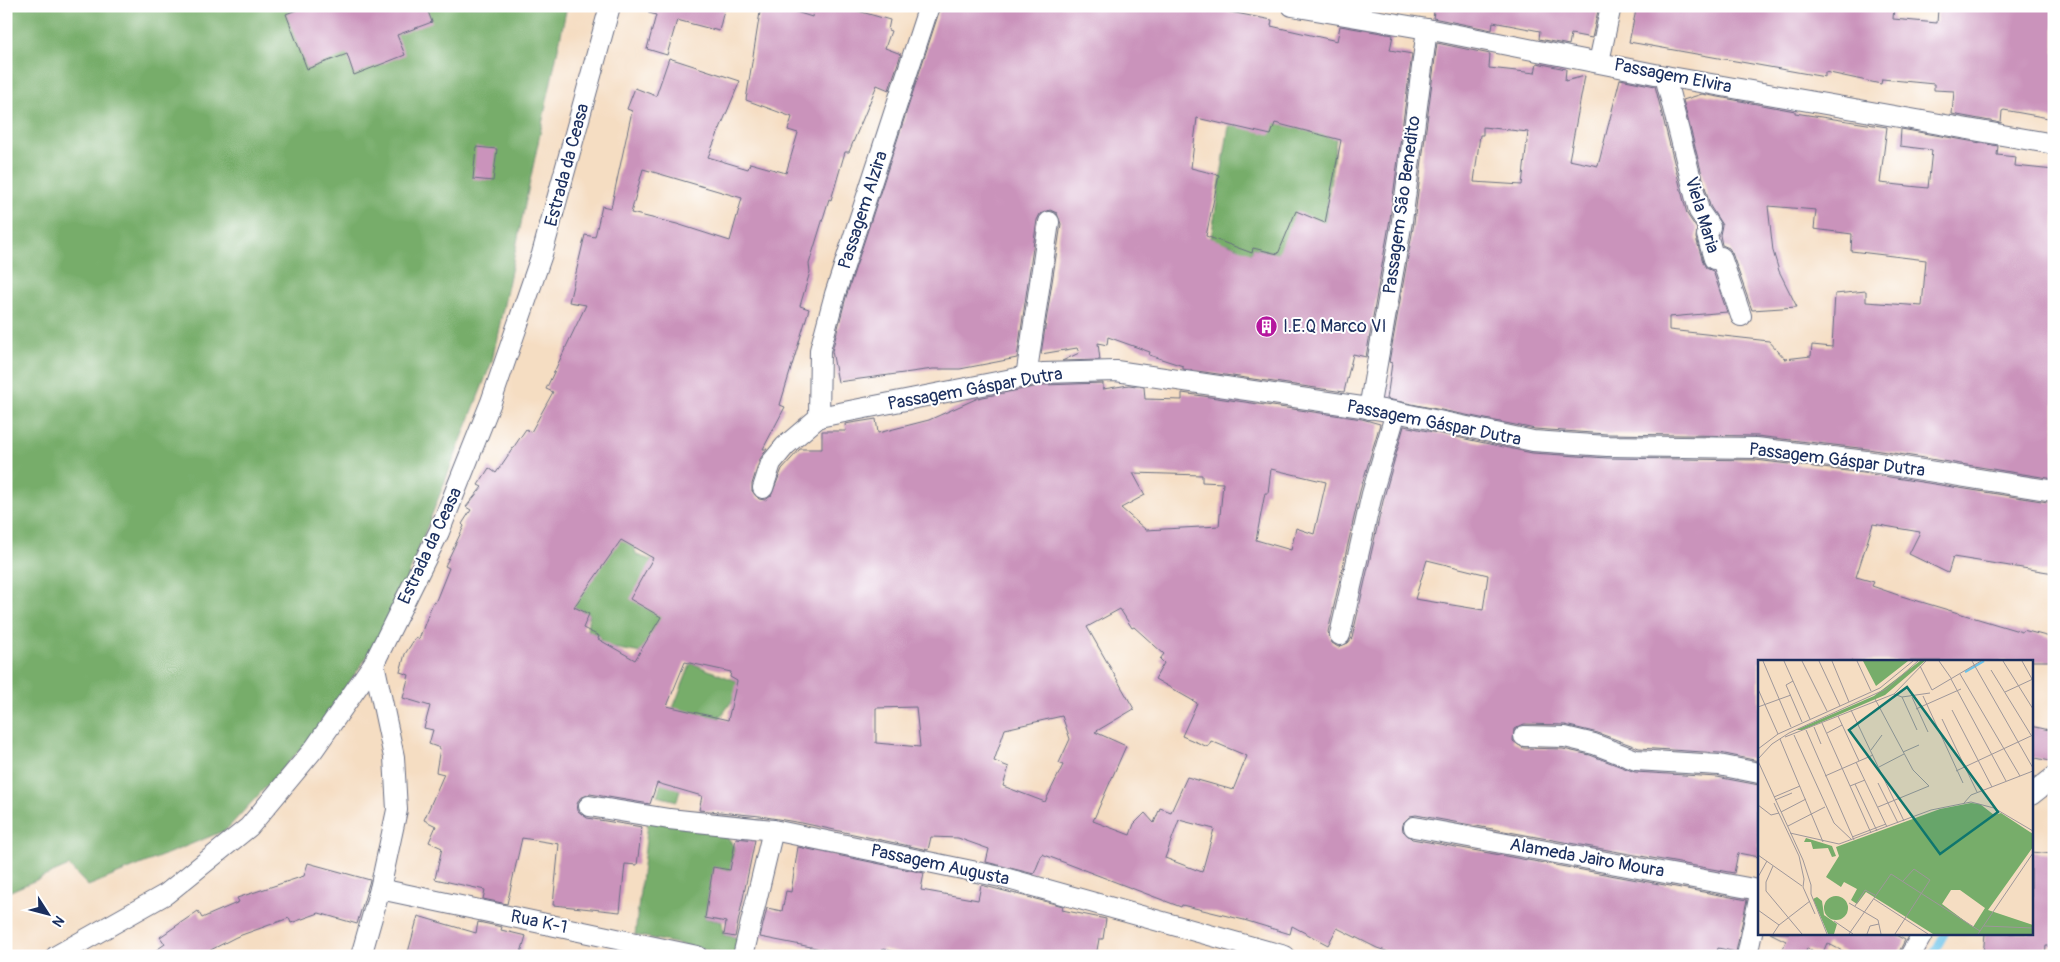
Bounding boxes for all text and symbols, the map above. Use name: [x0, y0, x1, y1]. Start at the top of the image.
street label: Passagem Elvira: [1612, 53, 1734, 99]
street label: Estrada da Ceasa: [540, 101, 594, 229]
street label: Passagem São Benedito: [1378, 114, 1426, 296]
street label: Passagem Alzira: [833, 148, 893, 272]
street label: Viela Maria: [1679, 174, 1725, 256]
building icon: I.E.Q Marco VI: [1255, 314, 1279, 338]
place label: I.E.Q Marco VI: [1283, 315, 1387, 338]
street label: Passagem Gáspar Dutra: [886, 362, 1064, 416]
street label: Passagem Gáspar Dutra: [1345, 395, 1523, 451]
street label: Passagem Gáspar Dutra: [1748, 438, 1926, 482]
street label: Estrada da Ceasa: [393, 484, 467, 608]
inset map: [1758, 660, 2032, 934]
street label: Alameda Jairo Moura: [1508, 833, 1666, 883]
street label: Passagem Augusta: [868, 839, 1012, 891]
north arrow: [22, 890, 72, 940]
street label: Rua K-1: [509, 905, 569, 939]
text: N: [48, 913, 68, 930]

